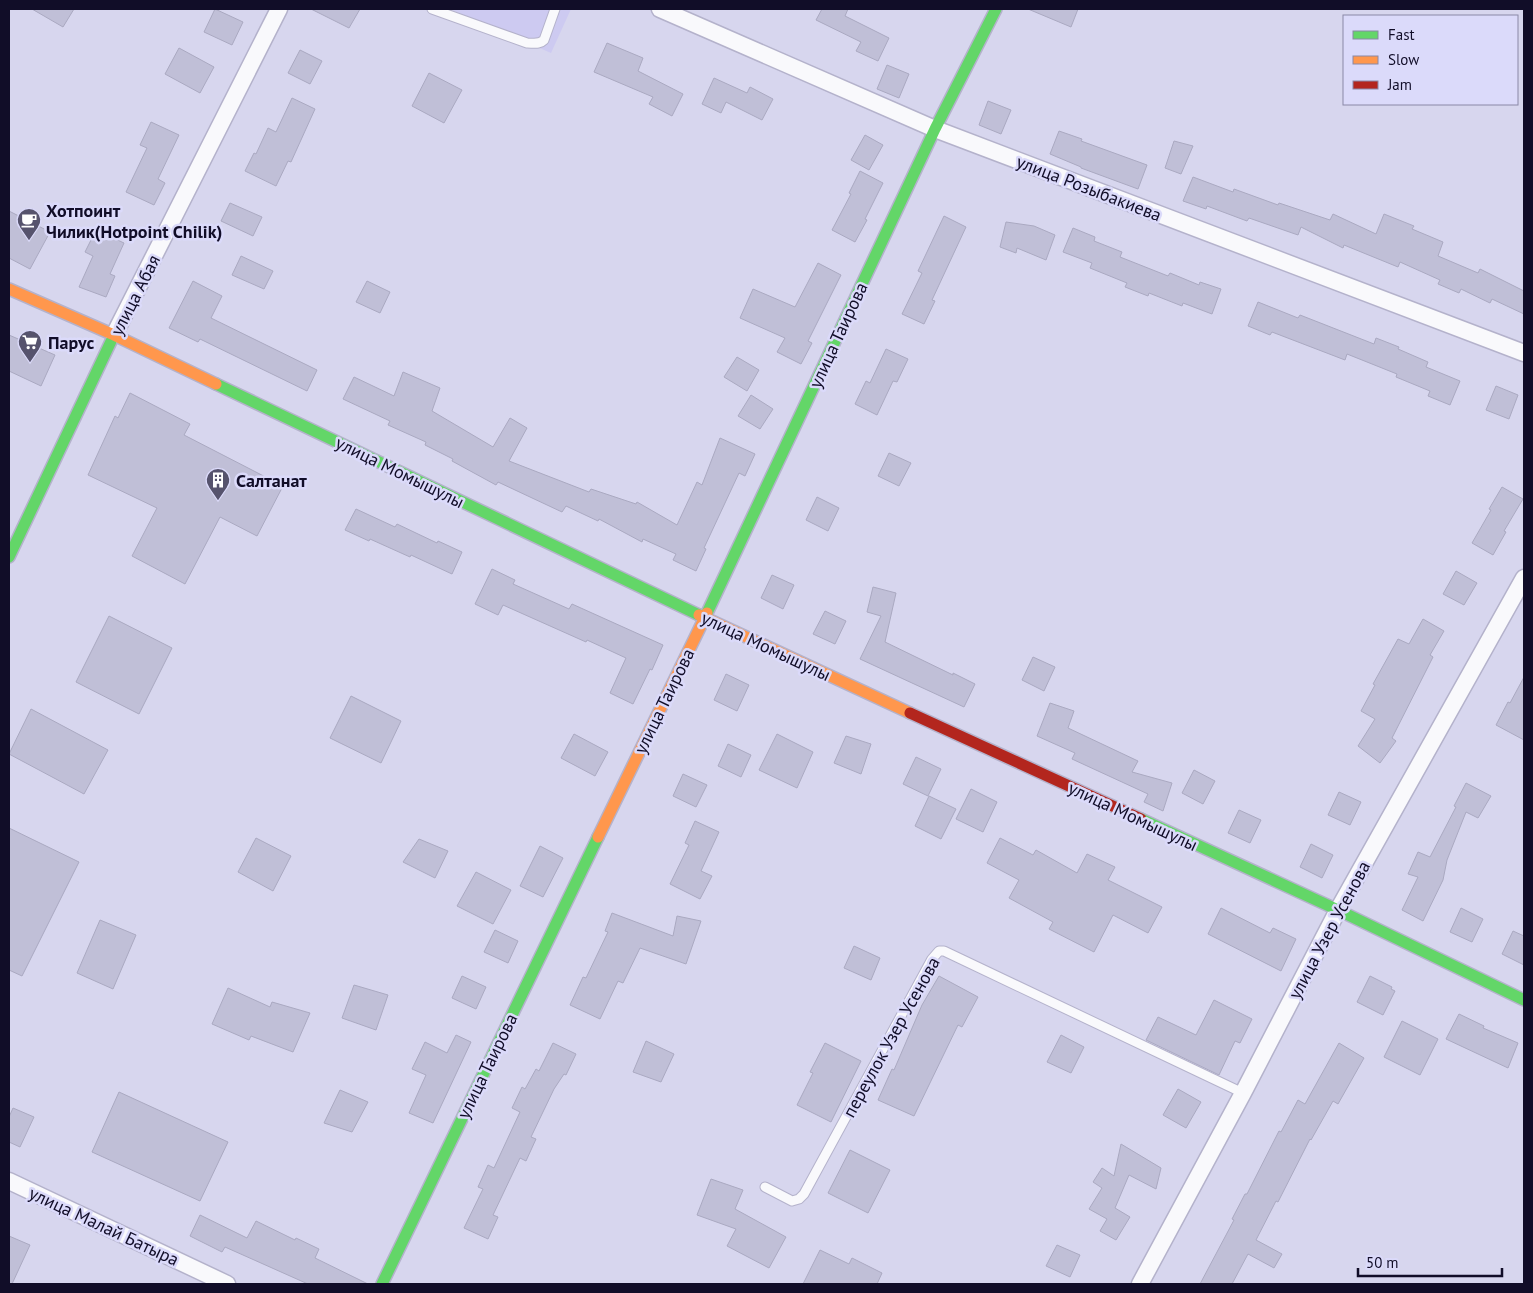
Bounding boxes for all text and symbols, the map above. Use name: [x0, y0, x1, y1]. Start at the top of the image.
legend: [1343, 15, 1518, 105]
text: Fast: [1388, 25, 1415, 44]
text: Slow: [1388, 50, 1419, 69]
text: Jam: [1387, 75, 1412, 94]
street label: улица Розыбакиева: [1013, 150, 1165, 226]
place label: Хотпоинт Чилик(Hotpoint Chilik): [46, 199, 222, 243]
cafe icon: Хотпоинт Чилик(Hotpoint Chilik): [16, 207, 42, 241]
street label: улица Абая: [105, 251, 165, 339]
street label: улица Таирова: [803, 278, 873, 392]
supermarket icon: Парус: [17, 329, 43, 363]
place label: Парус: [48, 331, 94, 354]
street label: улица Момышулы: [332, 431, 468, 513]
building icon: Салтанат: [205, 467, 231, 501]
place label: Салтанат: [236, 469, 307, 492]
street label: улица Момышулы: [698, 606, 834, 686]
street label: улица Таирова: [629, 645, 699, 757]
street label: улица Момышулы: [1065, 776, 1201, 856]
street label: улица Узер Усенова: [1283, 857, 1375, 1003]
street label: переулок Узер Усенова: [837, 953, 945, 1121]
street label: улица Таирова: [452, 1010, 522, 1122]
street label: улица Малай Батыра: [25, 1181, 183, 1271]
scale bar: [1358, 1246, 1502, 1278]
text: 50 m: [1366, 1253, 1399, 1272]

